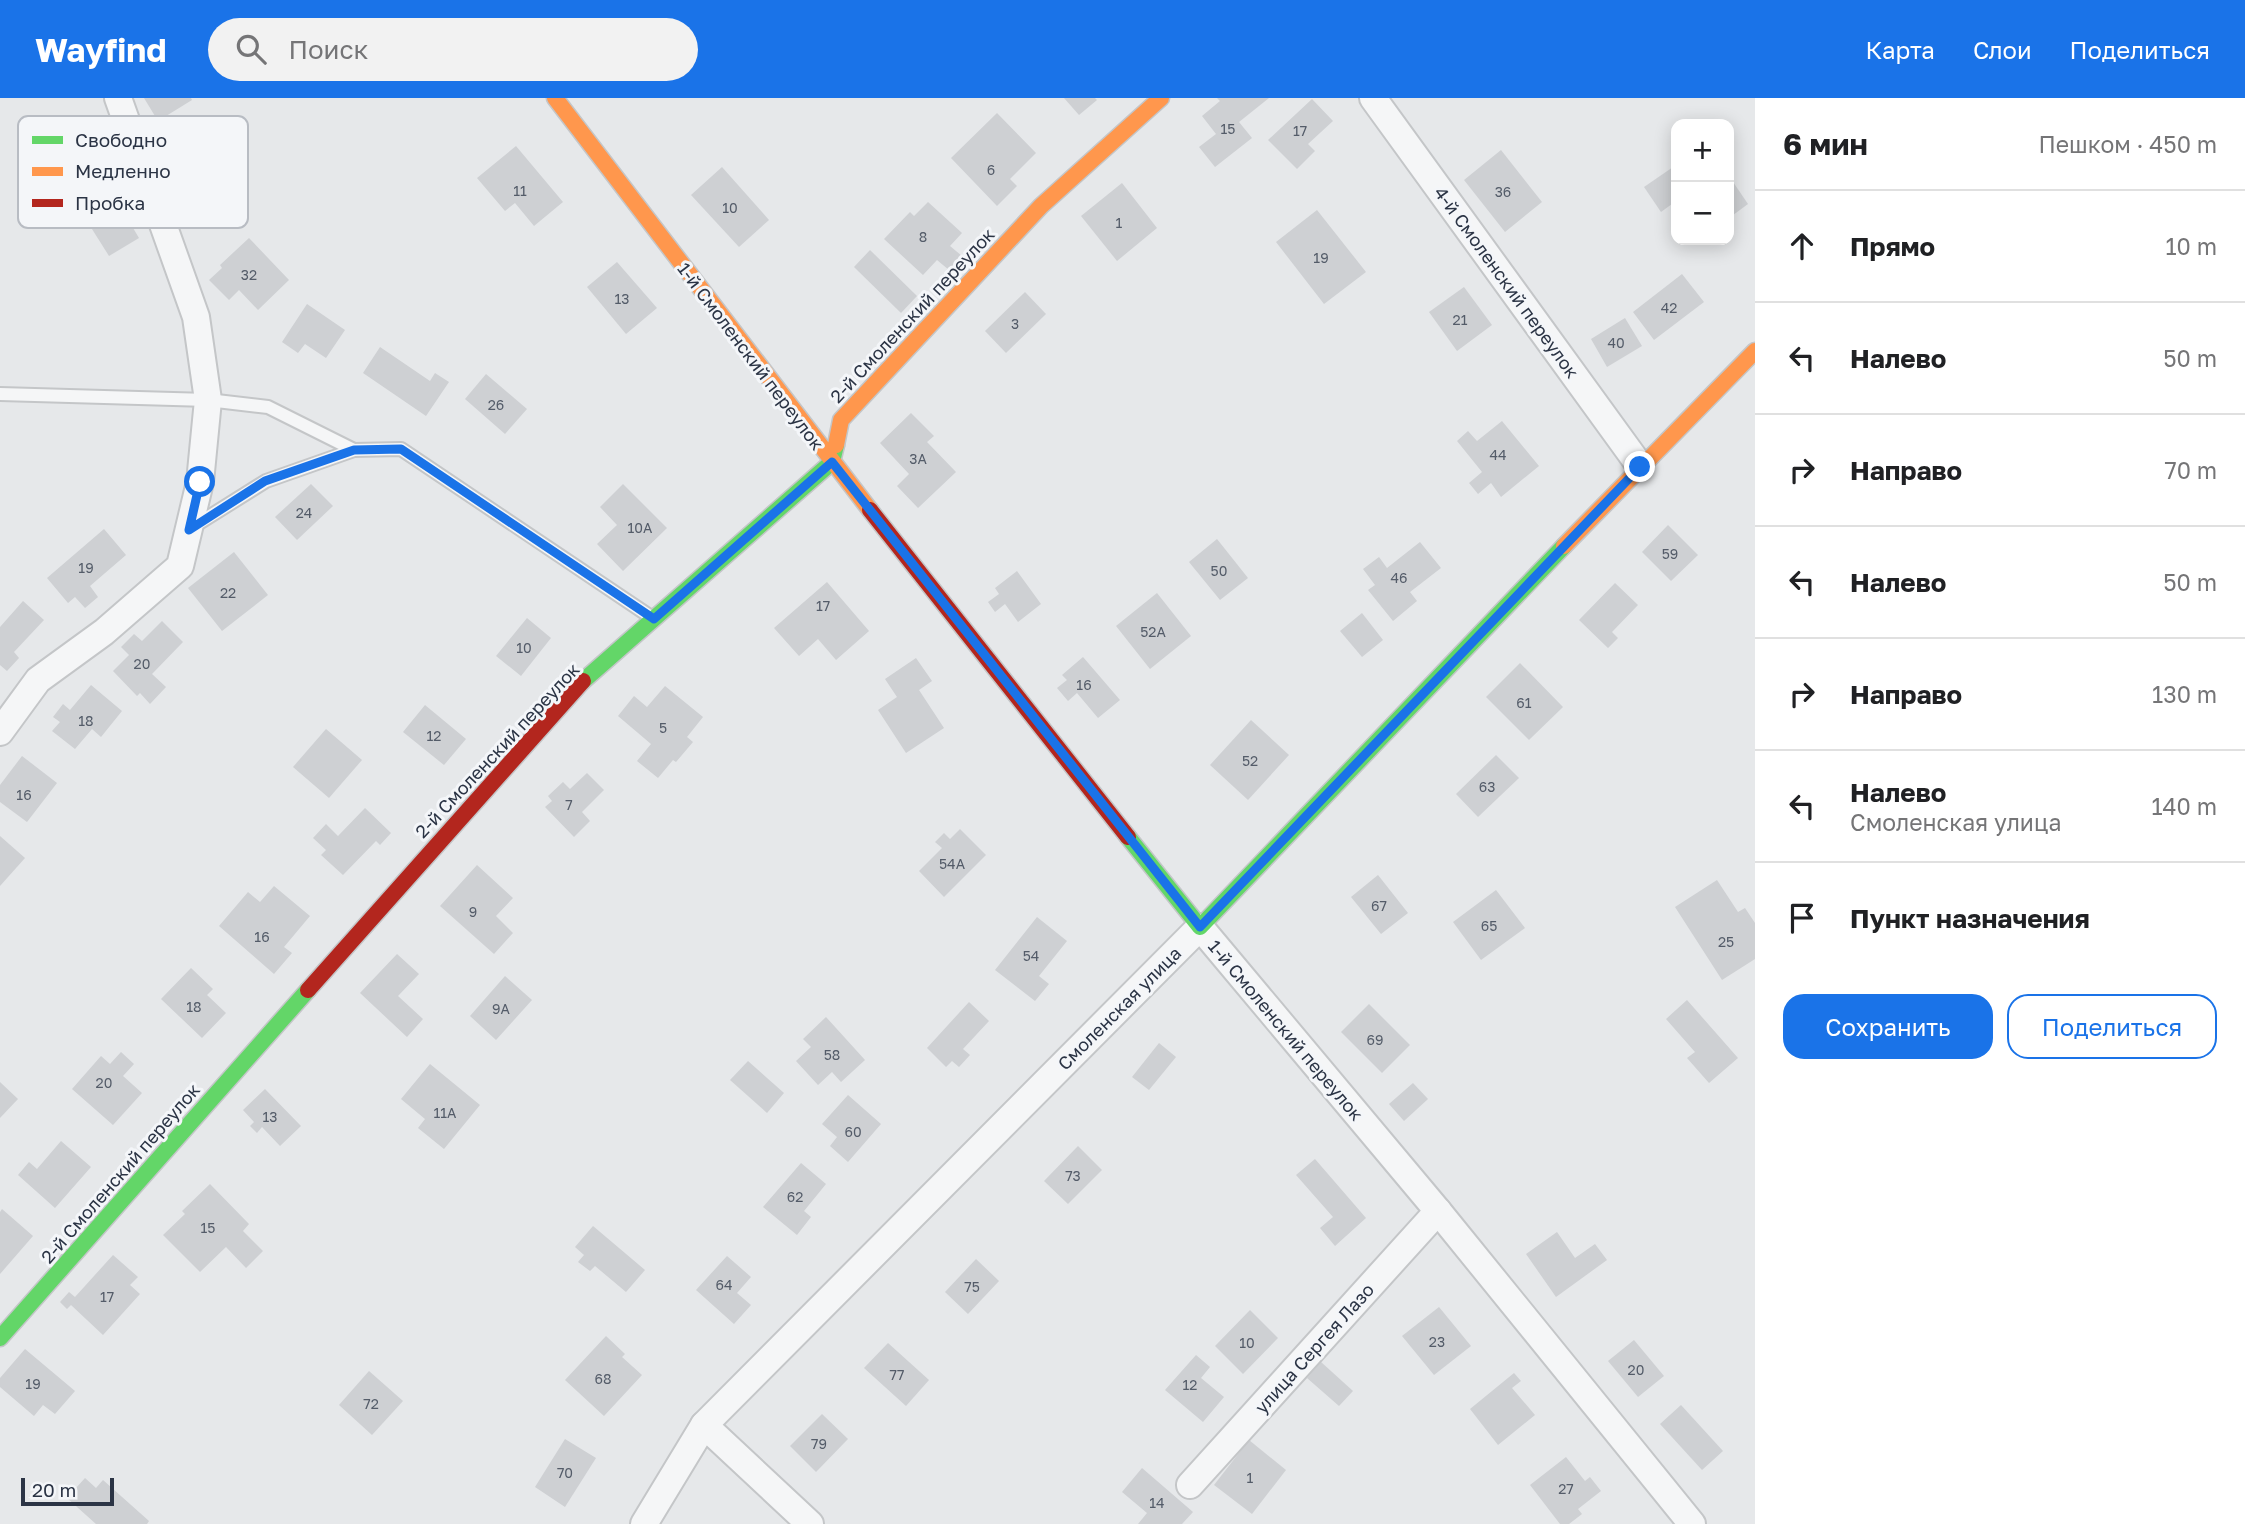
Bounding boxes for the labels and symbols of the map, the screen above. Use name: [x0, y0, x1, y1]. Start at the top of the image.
legend: [18, 116, 248, 228]
house number: 15: [1221, 120, 1235, 137]
house number: 17: [1293, 122, 1307, 139]
text: Свободно: [75, 128, 167, 151]
text: Медленно: [75, 159, 171, 182]
house number: 6: [987, 161, 995, 178]
house number: 11: [513, 182, 527, 199]
street label: 4-й Смоленский переулок: [1430, 182, 1584, 382]
house number: 36: [1495, 183, 1511, 200]
text: Пробка: [75, 191, 145, 214]
house number: 10: [722, 199, 738, 216]
house number: 1: [1116, 214, 1123, 231]
street label: 2-й Смоленский переулок: [825, 223, 999, 407]
house number: 8: [919, 228, 927, 245]
house number: 19: [1313, 249, 1329, 266]
street label: 1-й Смоленский переулок: [673, 258, 829, 454]
house number: 32: [241, 266, 257, 283]
house number: 13: [615, 290, 629, 307]
house number: 42: [1661, 299, 1677, 316]
house number: 21: [1453, 311, 1468, 328]
house number: 3: [1011, 315, 1019, 332]
house number: 40: [1607, 334, 1625, 351]
house number: 26: [488, 396, 504, 413]
house number: 44: [1489, 446, 1507, 463]
house number: 3А: [909, 450, 927, 467]
route end: [1624, 451, 1655, 482]
route start: [184, 466, 215, 497]
house number: 24: [296, 504, 312, 521]
house number: 10А: [628, 519, 653, 536]
house number: 59: [1662, 545, 1678, 562]
house number: 19: [78, 559, 94, 576]
house number: 50: [1211, 562, 1227, 579]
house number: 46: [1390, 569, 1408, 586]
house number: 22: [220, 584, 236, 601]
house number: 17: [816, 597, 830, 614]
house number: 52А: [1140, 623, 1166, 640]
house number: 10: [516, 639, 532, 656]
house number: 20: [134, 655, 150, 672]
street label: 2-й Смоленский переулок: [410, 658, 584, 842]
house number: 16: [1076, 676, 1092, 693]
house number: 61: [1516, 694, 1532, 711]
house number: 18: [78, 712, 94, 729]
house number: 5: [659, 719, 667, 736]
house number: 12: [427, 727, 441, 744]
house number: 52: [1242, 752, 1258, 769]
house number: 63: [1479, 778, 1495, 795]
house number: 16: [16, 786, 32, 803]
house number: 7: [565, 796, 573, 813]
house number: 54А: [939, 855, 966, 872]
house number: 67: [1371, 897, 1387, 914]
house number: 9: [469, 903, 477, 920]
house number: 65: [1481, 917, 1497, 934]
house number: 16: [254, 928, 270, 945]
house number: 25: [1718, 933, 1734, 950]
street label: 1-й Смоленский переулок: [1204, 935, 1368, 1125]
street label: Смоленская улица: [1053, 942, 1185, 1074]
house number: 54: [1023, 947, 1039, 964]
house number: 18: [186, 998, 202, 1015]
house number: 9А: [492, 1000, 511, 1017]
house number: 69: [1367, 1031, 1383, 1048]
house number: 58: [824, 1046, 840, 1063]
house number: 20: [96, 1074, 112, 1091]
street label: 2-й Смоленский переулок: [36, 1079, 204, 1267]
house number: 11А: [434, 1104, 457, 1121]
house number: 13: [263, 1108, 277, 1125]
house number: 60: [844, 1123, 862, 1140]
house number: 73: [1065, 1167, 1081, 1184]
house number: 62: [787, 1188, 803, 1205]
house number: 15: [201, 1219, 215, 1236]
house number: 64: [715, 1276, 733, 1293]
house number: 75: [964, 1278, 980, 1295]
street label: улица Сергея Лазо: [1250, 1278, 1378, 1418]
house number: 17: [100, 1288, 114, 1305]
house number: 23: [1429, 1333, 1445, 1350]
house number: 10: [1239, 1334, 1255, 1351]
house number: 20: [1628, 1361, 1644, 1378]
house number: 77: [890, 1366, 904, 1383]
house number: 68: [594, 1370, 612, 1387]
house number: 19: [25, 1375, 41, 1392]
house number: 12: [1183, 1376, 1197, 1393]
house number: 72: [363, 1395, 379, 1412]
house number: 79: [811, 1435, 827, 1452]
house number: 70: [557, 1464, 573, 1481]
house number: 1: [1247, 1469, 1254, 1486]
scale bar: [21, 1475, 114, 1507]
house number: 27: [1558, 1480, 1574, 1497]
house number: 14: [1149, 1494, 1165, 1511]

